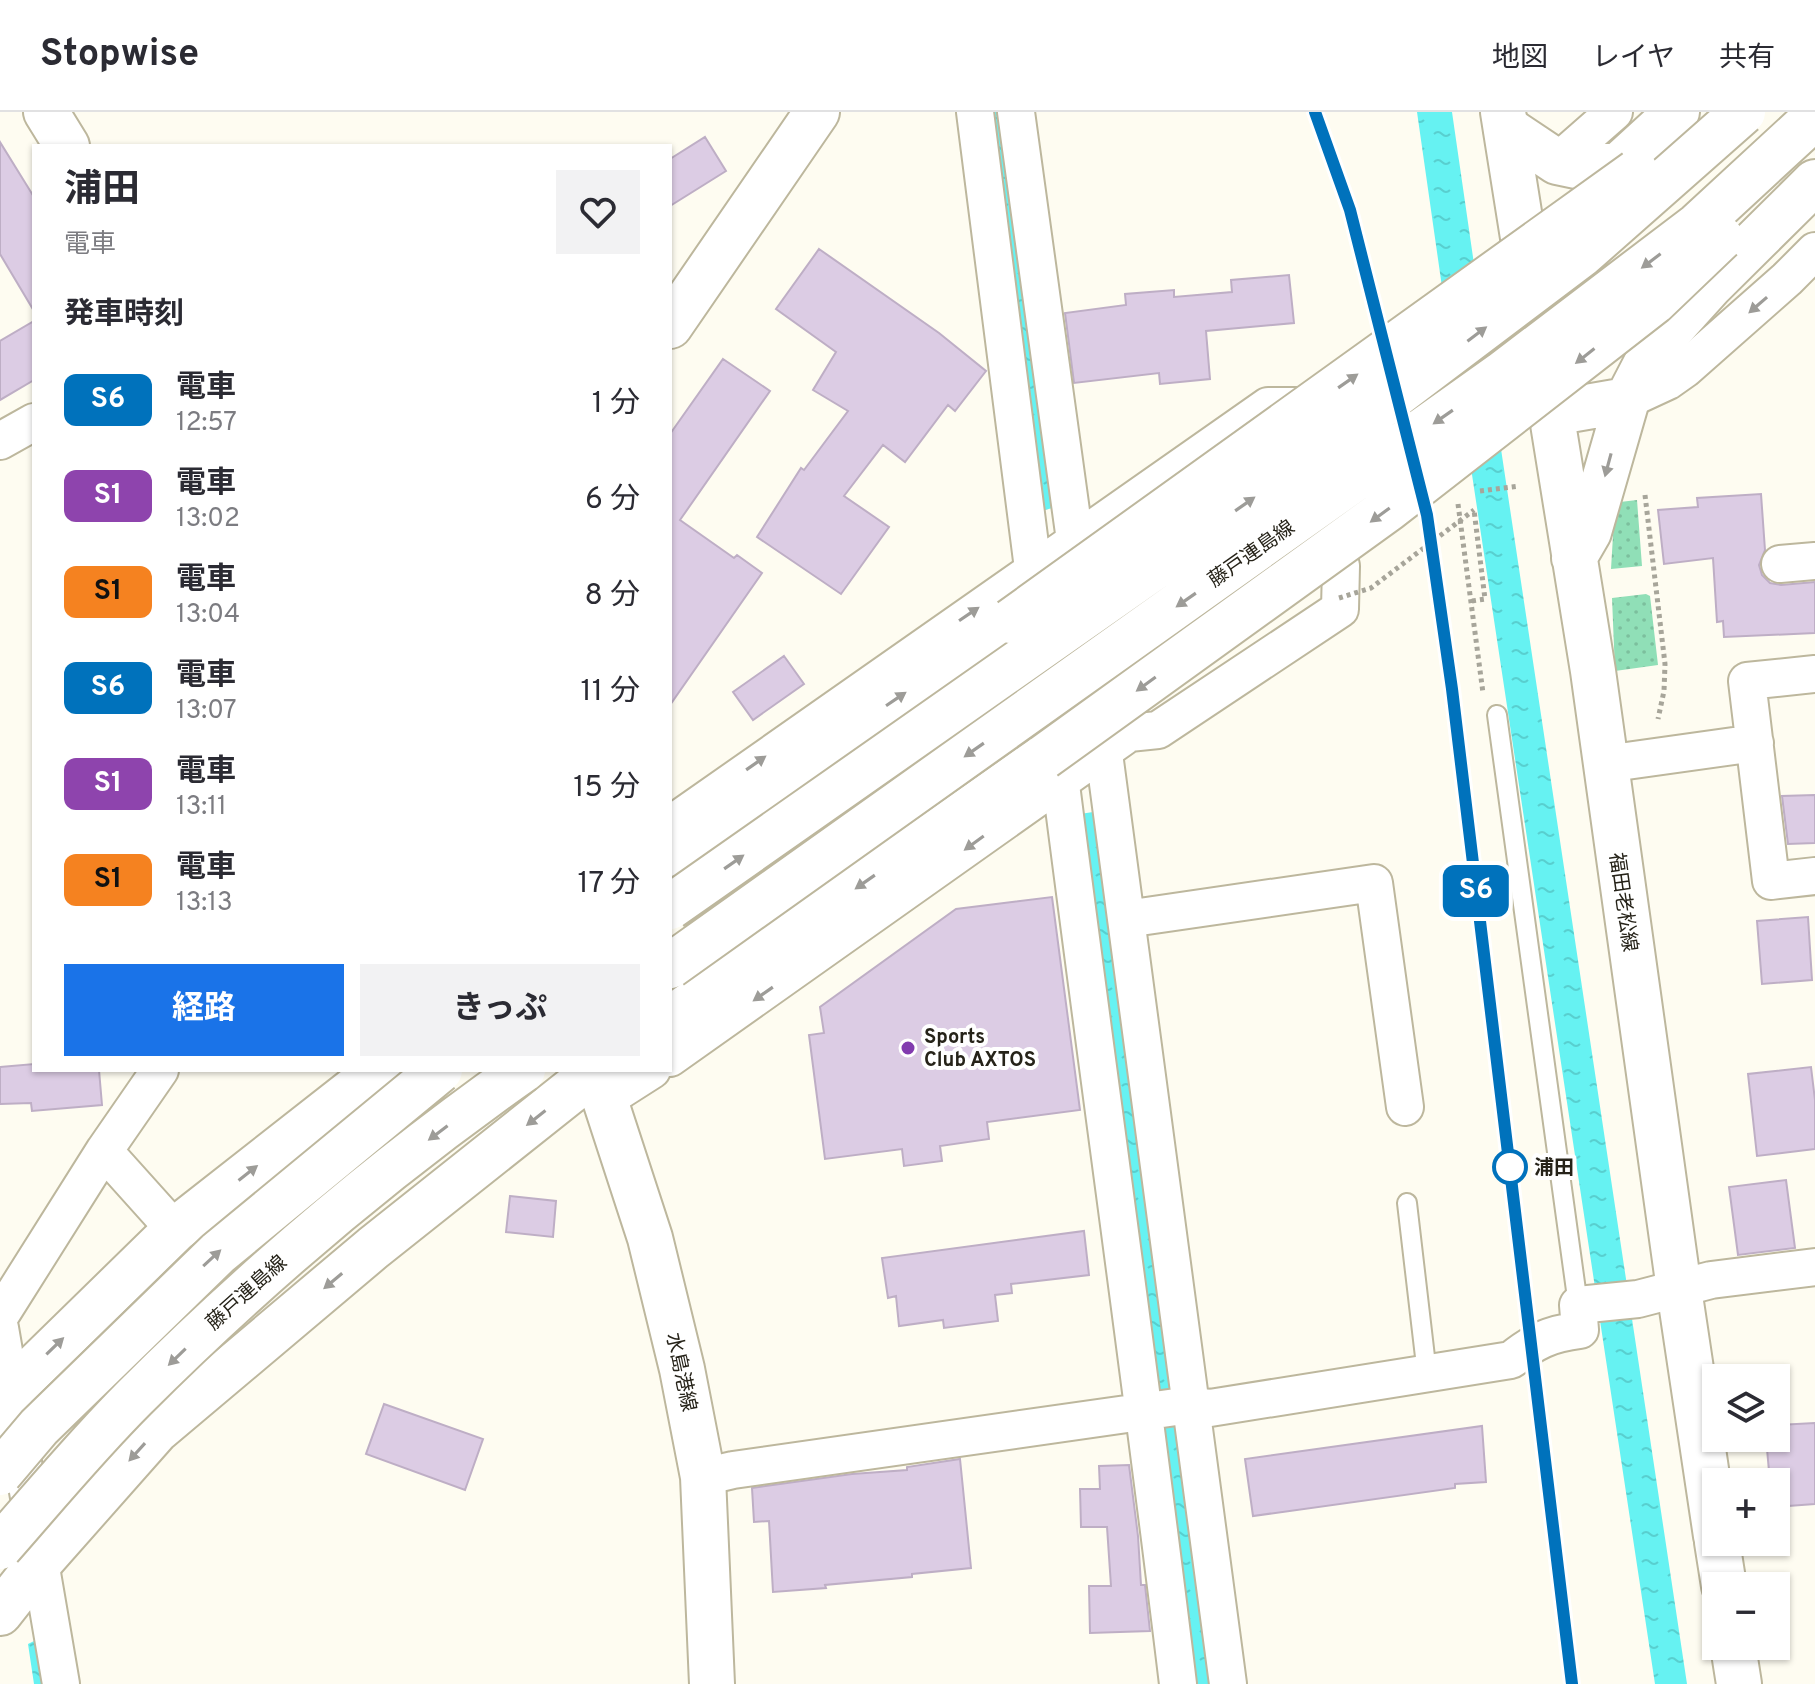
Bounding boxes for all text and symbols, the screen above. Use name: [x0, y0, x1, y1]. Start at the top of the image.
text: Stopwise: [40, 31, 199, 80]
text: 地図: [1492, 41, 1548, 77]
text: レイヤ: [1592, 41, 1675, 77]
text: 共有: [1719, 41, 1775, 77]
text: 浦田: [64, 167, 140, 216]
button: heart: [556, 170, 640, 254]
text: 電車: [64, 229, 116, 262]
one-way arrow: [1641, 252, 1661, 268]
one-way arrow: [1749, 296, 1769, 313]
text: 発車時刻: [64, 297, 184, 334]
one-way arrow: [1467, 326, 1487, 342]
one-way arrow: [1575, 347, 1595, 363]
text: 電車: [176, 370, 236, 407]
one-way arrow: [1337, 374, 1358, 389]
text: S6: [91, 382, 125, 418]
text: 1 分: [592, 386, 640, 423]
text: 12:57: [176, 407, 237, 440]
one-way arrow: [1433, 408, 1454, 424]
one-way arrow: [1601, 453, 1614, 477]
text: 電車: [176, 466, 236, 503]
text: S1: [94, 478, 122, 514]
text: 6 分: [585, 482, 640, 519]
one-way arrow: [1234, 497, 1255, 512]
text: 13:02: [176, 503, 240, 536]
one-way arrow: [1369, 507, 1391, 523]
street label: 藤戸連島線: [1204, 515, 1301, 594]
text: 電車: [176, 562, 236, 599]
text: S1: [94, 574, 122, 610]
text: 8 分: [585, 578, 640, 615]
one-way arrow: [1175, 591, 1196, 607]
text: 13:04: [176, 599, 240, 632]
one-way arrow: [959, 607, 980, 622]
text: 電車: [176, 658, 236, 695]
text: S6: [91, 670, 125, 706]
text: 11 分: [581, 674, 640, 711]
one-way arrow: [1136, 675, 1156, 691]
one-way arrow: [886, 692, 907, 707]
text: 13:07: [176, 695, 237, 728]
one-way arrow: [963, 742, 984, 757]
text: 電車: [176, 754, 236, 791]
one-way arrow: [746, 756, 767, 771]
text: S1: [94, 766, 122, 802]
text: 15 分: [573, 770, 640, 807]
text: 13:11: [176, 791, 227, 824]
one-way arrow: [964, 835, 985, 850]
text: 電車: [176, 850, 236, 887]
street label: 福田老松線: [1602, 851, 1642, 954]
one-way arrow: [723, 855, 744, 870]
text: S1: [94, 862, 122, 898]
line badge: S6: [1440, 865, 1512, 917]
text: 17 分: [577, 866, 640, 903]
text: S6: [1459, 873, 1493, 909]
one-way arrow: [855, 874, 876, 889]
text: 13:13: [176, 887, 233, 920]
button: 経路: [64, 964, 344, 1056]
button: きっぷ: [360, 964, 640, 1056]
one-way arrow: [752, 986, 773, 1001]
place label: Sports Club AXTOS: [924, 1025, 1036, 1074]
marker: Sports Club AXTOS: [899, 1039, 917, 1057]
one-way arrow: [526, 1110, 546, 1126]
one-way arrow: [428, 1125, 448, 1141]
marker: 浦田: [1493, 1150, 1527, 1184]
place label: 浦田: [1534, 1156, 1574, 1182]
one-way arrow: [238, 1165, 258, 1181]
street label: 藤戸連島線: [201, 1250, 293, 1337]
one-way arrow: [202, 1250, 221, 1268]
one-way arrow: [323, 1272, 343, 1289]
street label: 水島港線: [659, 1331, 701, 1414]
one-way arrow: [45, 1338, 64, 1356]
one-way arrow: [168, 1347, 187, 1365]
map controls: [1702, 1364, 1790, 1660]
button: layers: [1702, 1364, 1790, 1452]
one-way arrow: [129, 1442, 147, 1461]
button: +: [1702, 1468, 1790, 1556]
button: −: [1702, 1572, 1790, 1660]

